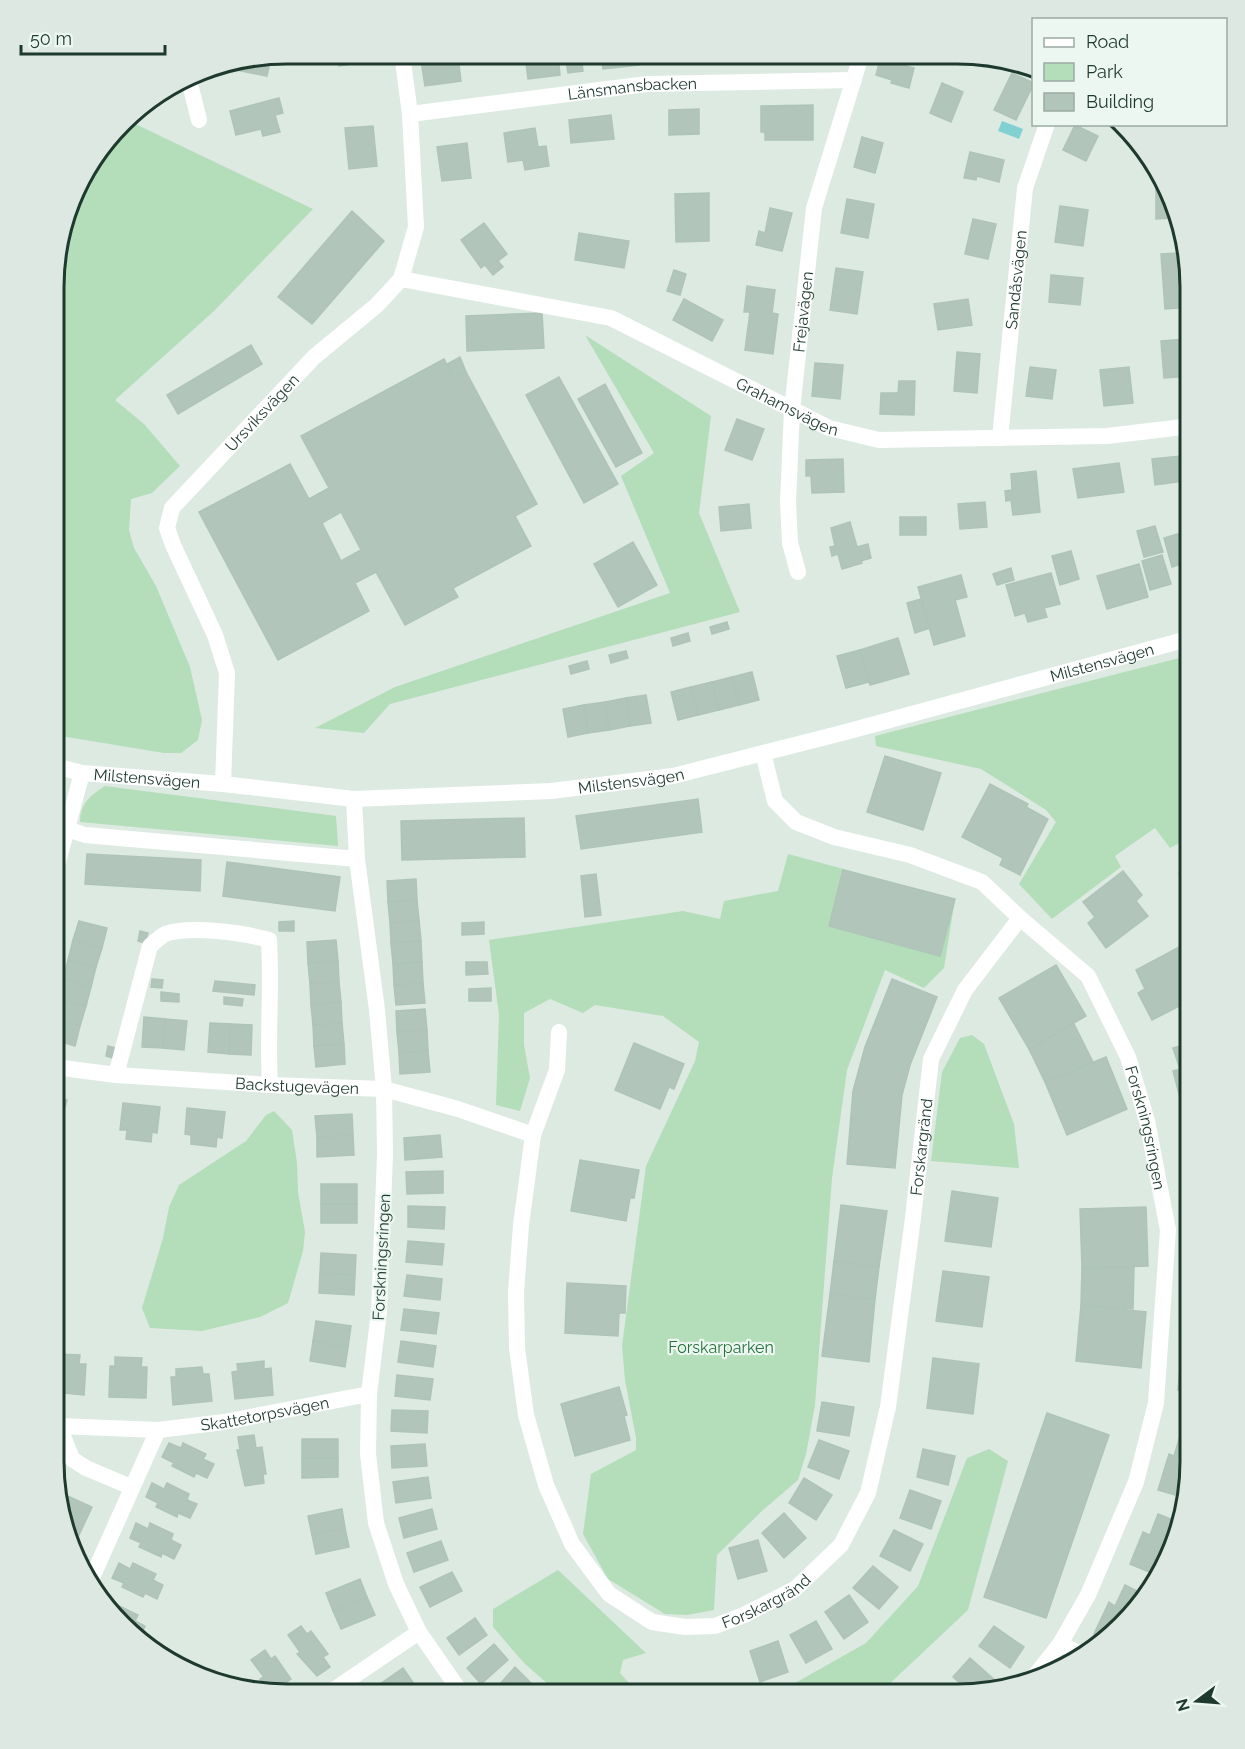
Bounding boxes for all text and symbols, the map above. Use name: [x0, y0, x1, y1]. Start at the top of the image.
scale bar: [21, 18, 165, 56]
legend: [1032, 18, 1227, 126]
text: 50 m: [30, 28, 72, 49]
text: Road: [1086, 31, 1129, 52]
text: Park: [1086, 61, 1123, 82]
street label: Länsmansbacken: [567, 74, 697, 104]
text: Building: [1086, 91, 1154, 112]
street label: Sandåsvägen: [1002, 229, 1031, 330]
street label: Frejavägen: [789, 270, 817, 353]
street label: Ursviksvägen: [221, 370, 303, 455]
street label: Grahamsvägen: [733, 374, 840, 440]
street label: Milstensvägen: [1048, 640, 1156, 686]
street label: Milstensvägen: [93, 765, 201, 792]
street label: Milstensvägen: [577, 765, 686, 798]
street label: Forskningsringen: [1121, 1063, 1169, 1191]
street label: Backstugevägen: [235, 1074, 359, 1098]
street label: Forskargränd: [907, 1097, 936, 1197]
street label: Forskningsringen: [369, 1193, 394, 1321]
park label: Forskarparken: [668, 1338, 774, 1357]
street label: Skattetorpsvägen: [199, 1393, 331, 1435]
street label: Forskargränd: [719, 1570, 815, 1633]
north arrow: [1167, 1671, 1227, 1731]
text: N: [1172, 1697, 1194, 1713]

